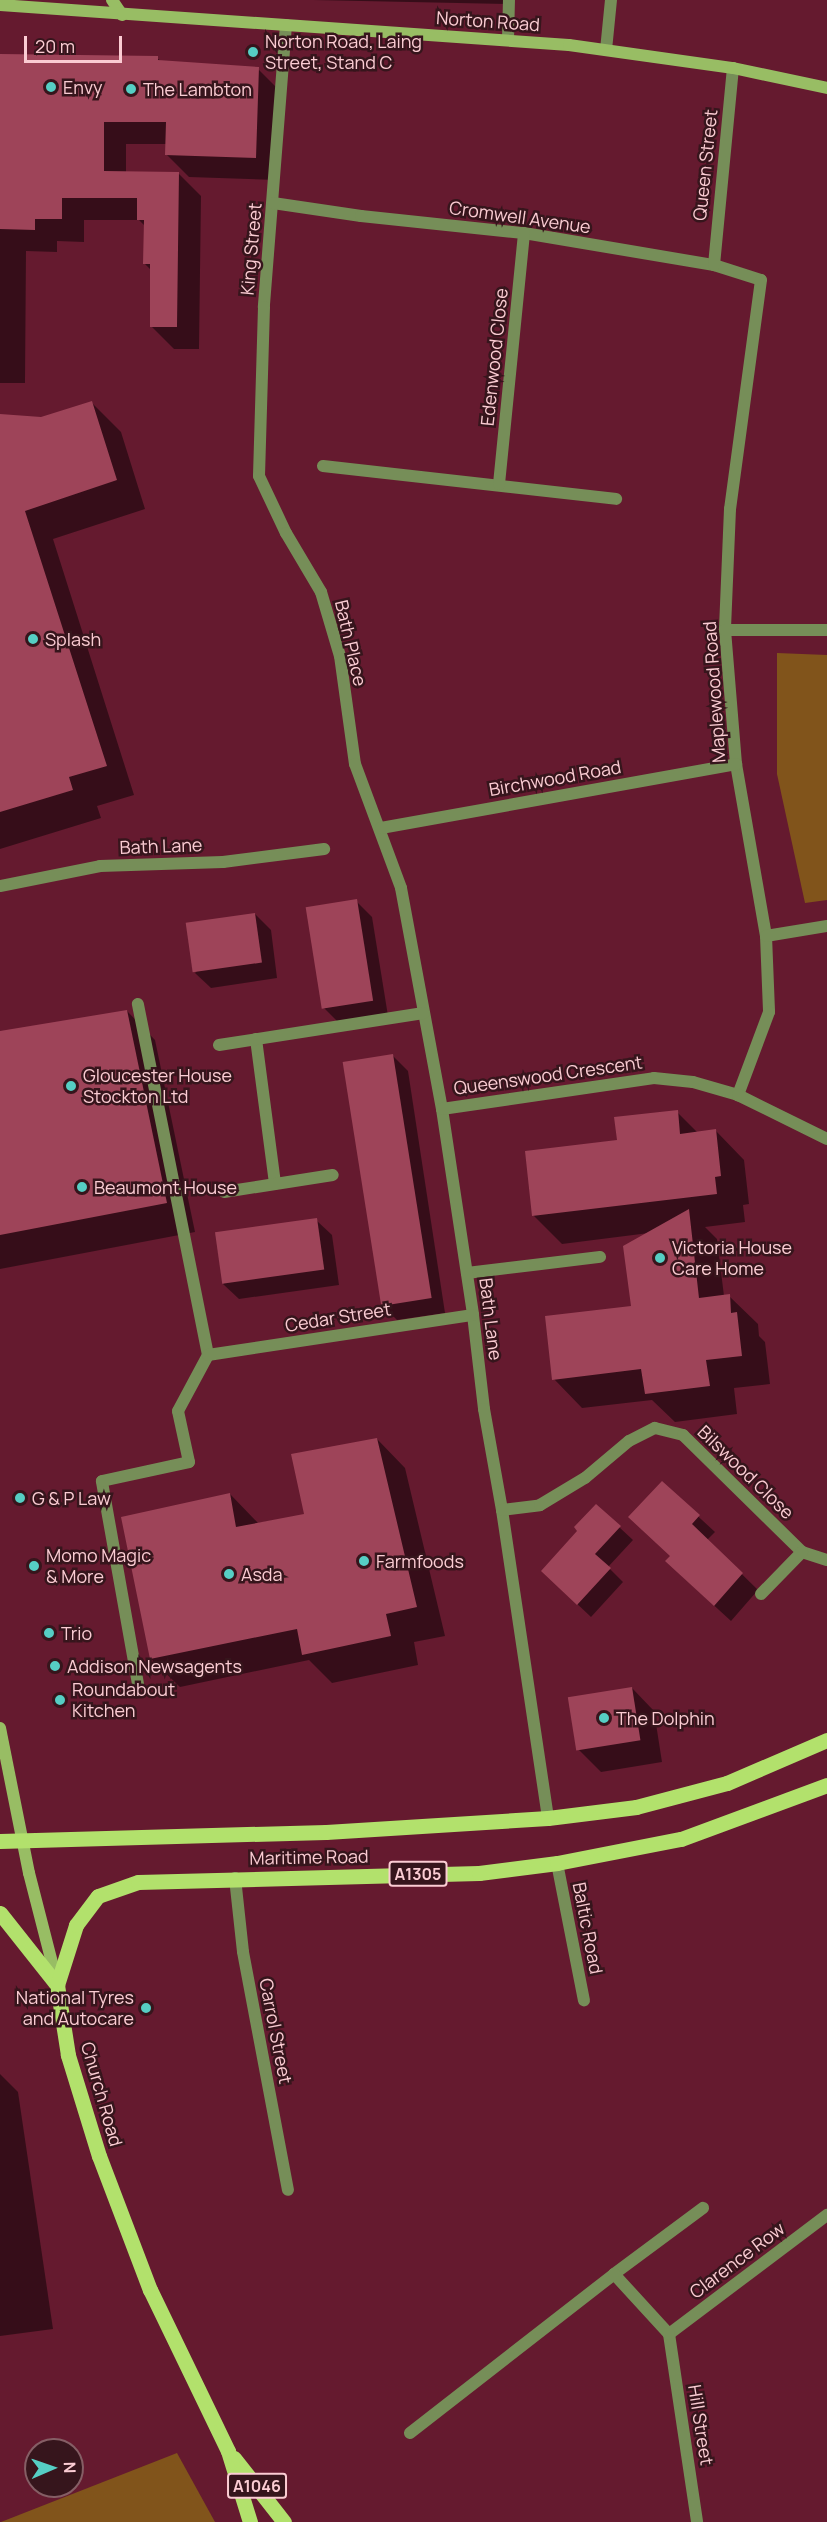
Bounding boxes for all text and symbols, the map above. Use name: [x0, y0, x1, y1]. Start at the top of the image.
street label: Norton Road: [435, 7, 541, 35]
scale bar: [27, 24, 124, 62]
place label: Norton Road, Laing Street, Stand C: [265, 31, 422, 74]
text: 20 m: [35, 34, 75, 58]
marker: Norton Road, Laing Street, Stand C: [246, 45, 260, 59]
place label: Envy: [63, 76, 103, 98]
place label: The Lambton: [143, 78, 252, 100]
marker: Envy: [44, 80, 58, 94]
marker: The Lambton: [124, 82, 138, 96]
street label: Queen Street: [688, 108, 722, 222]
street label: Cromwell Avenue: [448, 196, 592, 238]
street label: King Street: [236, 202, 266, 296]
street label: Edenwood Close: [476, 287, 512, 427]
street label: Bath Place: [331, 598, 371, 688]
street label: Maplewood Road: [698, 621, 730, 763]
place label: Splash: [45, 628, 101, 650]
marker: Splash: [26, 632, 40, 646]
street label: Birchwood Road: [487, 756, 623, 800]
street label: Bath Lane: [119, 834, 203, 858]
street label: Queenswood Crescent: [452, 1051, 644, 1099]
place label: Gloucester House Stockton Ltd: [83, 1065, 232, 1108]
marker: Gloucester House Stockton Ltd: [64, 1079, 78, 1093]
place label: Beaumont House: [94, 1176, 237, 1198]
marker: Beaumont House: [75, 1180, 89, 1194]
place label: Victoria House Care Home: [672, 1237, 792, 1280]
marker: Victoria House Care Home: [653, 1251, 667, 1265]
street label: Bath Lane: [475, 1277, 507, 1361]
street label: Cedar Street: [283, 1298, 393, 1336]
street label: Bilswood Close: [693, 1421, 799, 1523]
place label: G & P Law: [32, 1487, 111, 1509]
marker: G & P Law: [13, 1491, 27, 1505]
place label: Momo Magic & More: [46, 1545, 151, 1588]
place label: Farmfoods: [376, 1550, 464, 1572]
marker: Farmfoods: [357, 1554, 371, 1568]
marker: Momo Magic & More: [27, 1559, 41, 1573]
place label: Asda: [241, 1563, 283, 1585]
marker: Asda: [222, 1567, 236, 1581]
place label: Trio: [61, 1622, 92, 1644]
marker: Trio: [42, 1626, 56, 1640]
place label: Addison Newsagents: [67, 1655, 242, 1677]
marker: Addison Newsagents: [48, 1659, 62, 1673]
place label: Roundabout Kitchen: [72, 1679, 175, 1722]
marker: Roundabout Kitchen: [53, 1693, 67, 1707]
place label: The Dolphin: [616, 1707, 715, 1729]
marker: The Dolphin: [597, 1711, 611, 1725]
street label: Maritime Road: [249, 1845, 369, 1869]
road number: A1305: [388, 1861, 448, 1887]
street label: Baltic Road: [569, 1880, 607, 1976]
street label: Carrol Street: [255, 1976, 297, 2086]
place label: National Tyres and Autocare: [16, 1987, 134, 2030]
marker: National Tyres and Autocare: [139, 2001, 153, 2015]
street label: Church Road: [77, 2039, 127, 2149]
street label: Clarence Row: [685, 2217, 789, 2303]
street label: Hill Street: [684, 2383, 718, 2467]
north arrow: [24, 2438, 84, 2498]
text: N: [59, 2461, 81, 2474]
road number: A1046: [227, 2473, 287, 2499]

